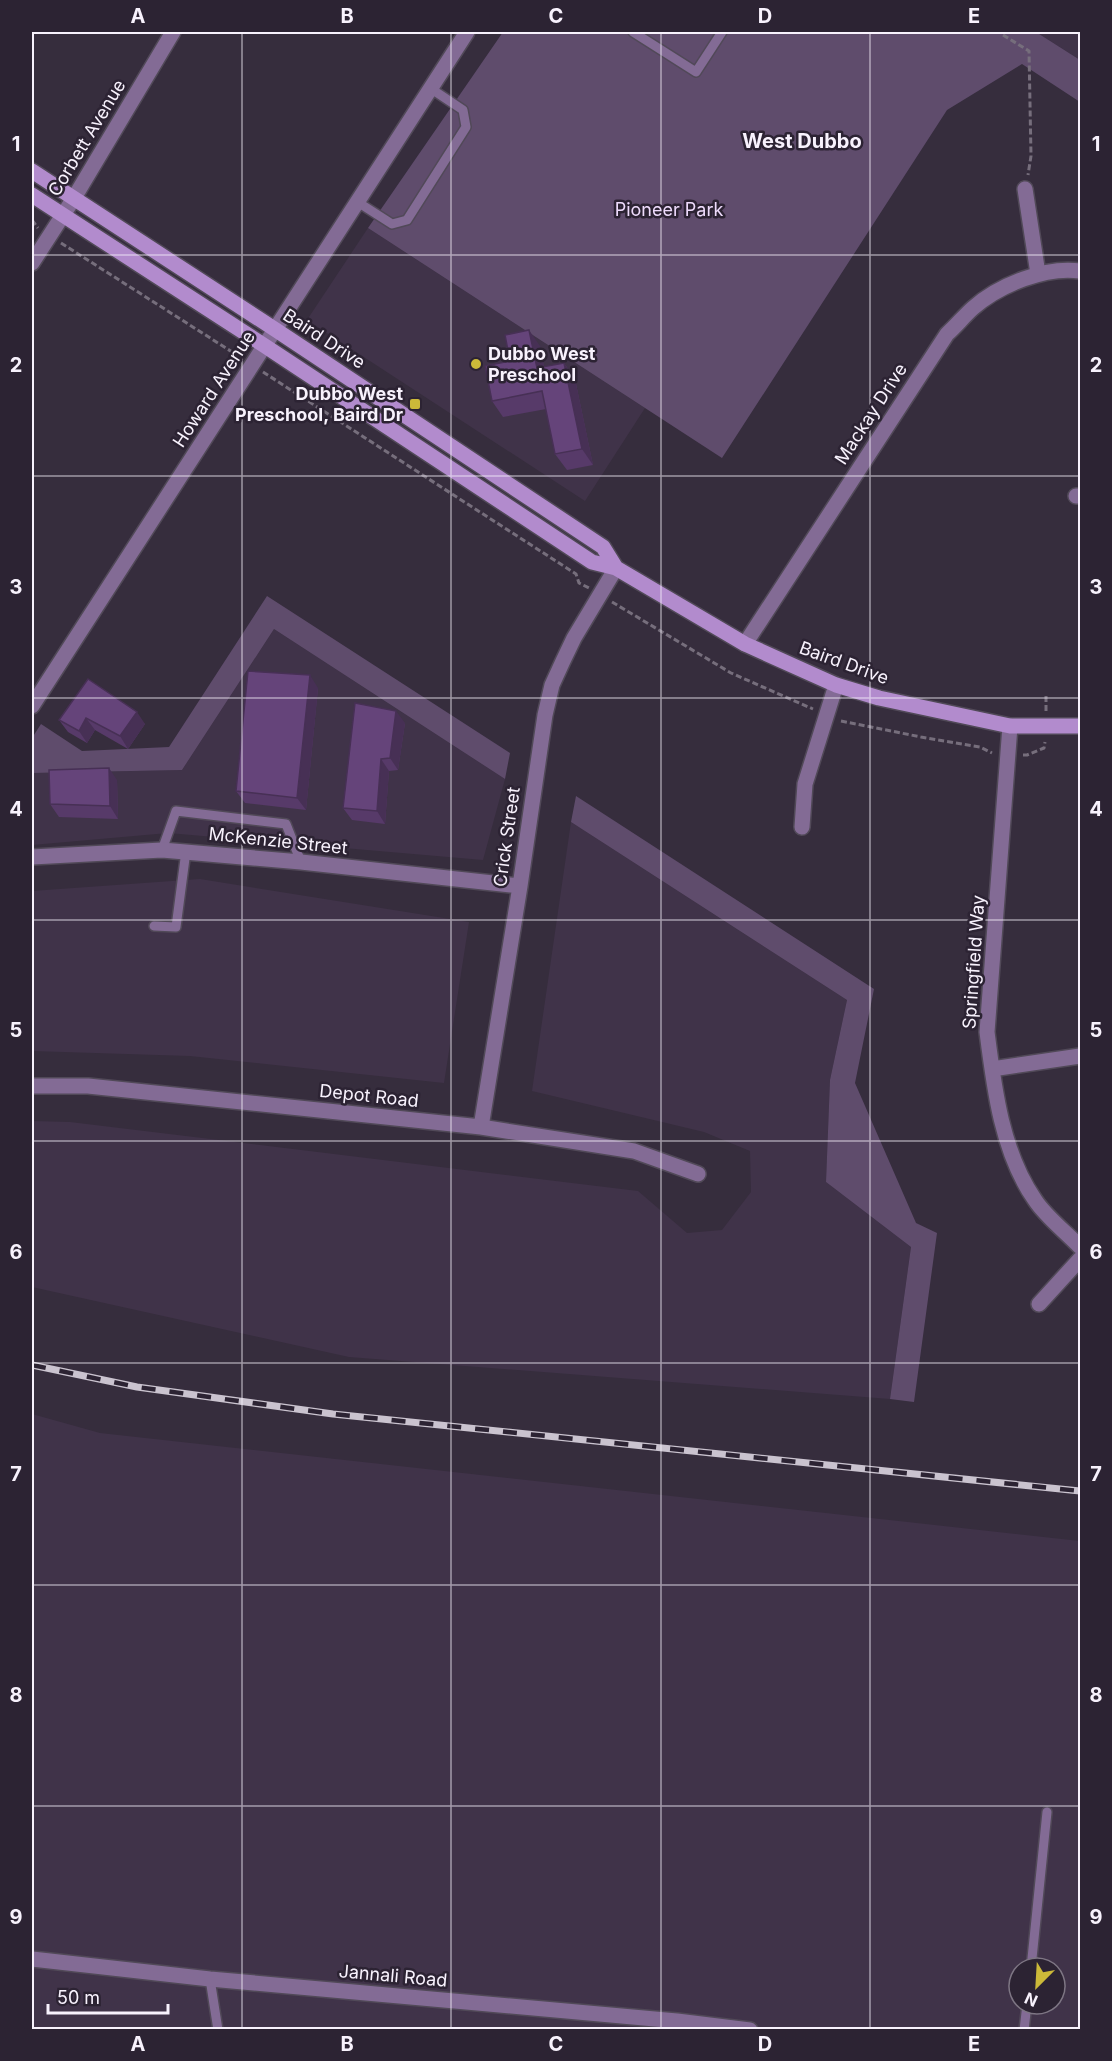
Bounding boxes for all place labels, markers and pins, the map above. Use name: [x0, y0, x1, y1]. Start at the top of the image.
place label: Dubbo West Preschool: [488, 343, 596, 385]
marker: Dubbo West Preschool: [469, 357, 483, 371]
place label: Dubbo West Preschool, Baird Dr: [235, 383, 403, 425]
marker: Dubbo West Preschool, Baird Dr: [408, 397, 422, 411]

